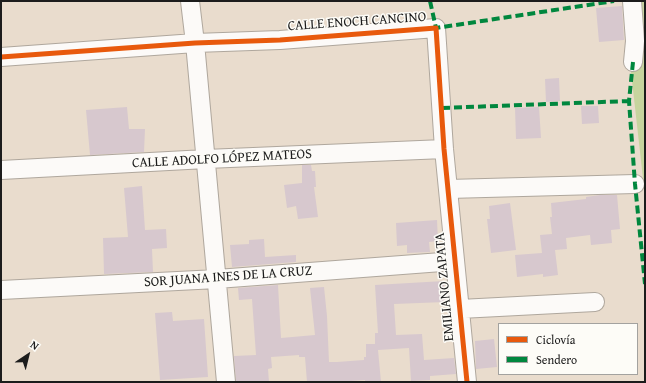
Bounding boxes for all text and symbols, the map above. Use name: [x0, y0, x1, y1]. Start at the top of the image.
street label: CALLE ENOCH CANCINO: [287, 9, 427, 35]
street label: CALLE ADOLFO LÓPEZ MATEOS: [132, 146, 312, 172]
street label: EMILIANO ZAPATA: [432, 232, 458, 342]
street label: SOR JUANA INES DE LA CRUZ: [143, 263, 313, 291]
legend: [498, 323, 638, 375]
text: Ciclovía: [536, 331, 575, 348]
north arrow: [8, 335, 48, 375]
text: N: [27, 337, 42, 354]
text: Sendero: [536, 351, 577, 368]

